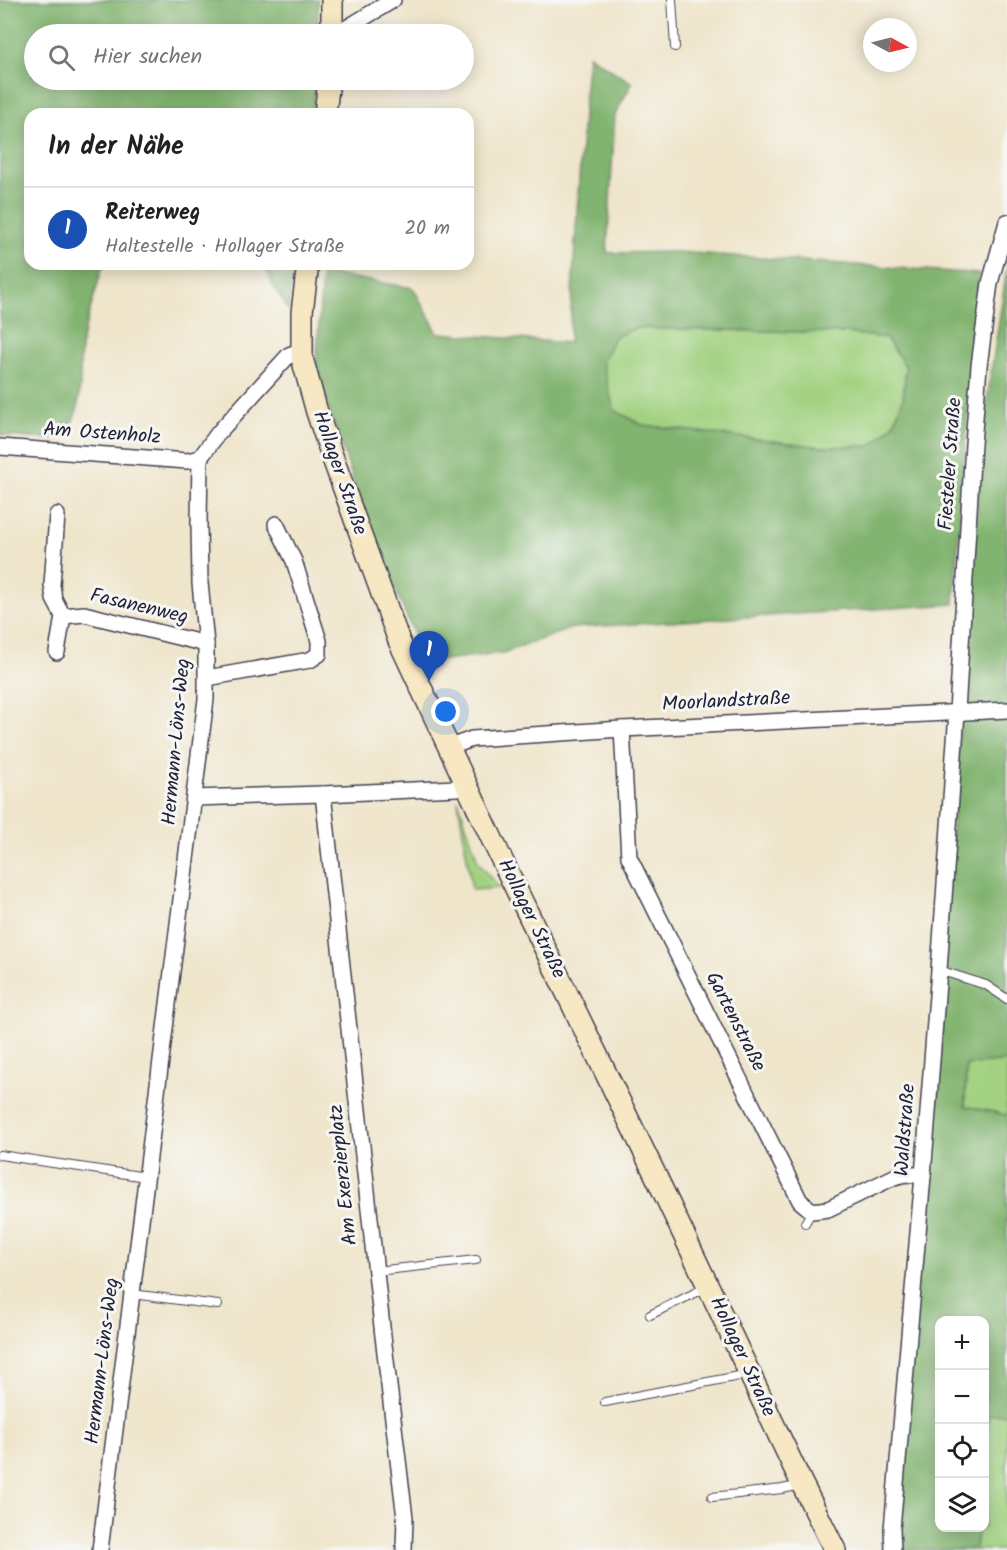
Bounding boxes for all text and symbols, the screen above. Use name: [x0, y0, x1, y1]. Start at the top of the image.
north arrow: [863, 18, 917, 72]
search box: [24, 24, 474, 90]
text: Hier suchen: [93, 40, 202, 75]
icon: search: [45, 41, 78, 74]
text: In der Nähe: [48, 126, 184, 168]
text: Reiterweg: [105, 196, 200, 231]
text: 1: [64, 213, 71, 245]
text: 20 m: [404, 213, 450, 245]
text: Haltestelle · Hollager Straße: [105, 231, 344, 263]
street label: Fiesteler Straße: [930, 396, 972, 532]
street label: Hollager Straße: [303, 406, 375, 540]
street label: Am Ostenholz: [42, 414, 162, 454]
street label: Fasanenweg: [87, 580, 191, 634]
pin: 1: [410, 632, 448, 681]
street label: Hermann-Löns-Weg: [154, 657, 200, 827]
street label: Moorlandstraße: [661, 683, 791, 721]
your location: [431, 697, 460, 726]
street label: Hollager Straße: [488, 854, 574, 984]
street label: Gartenstraße: [696, 966, 774, 1078]
street label: Waldstraße: [887, 1083, 925, 1177]
street label: Am Exerzierplatz: [321, 1103, 367, 1247]
street label: Hermann-Löns-Weg: [77, 1276, 129, 1446]
street label: Hollager Straße: [700, 1291, 784, 1423]
map controls: [935, 1316, 989, 1532]
button: +: [935, 1316, 989, 1370]
button: −: [935, 1370, 989, 1424]
button: locate: [935, 1424, 989, 1478]
button: layers: [935, 1478, 989, 1532]

